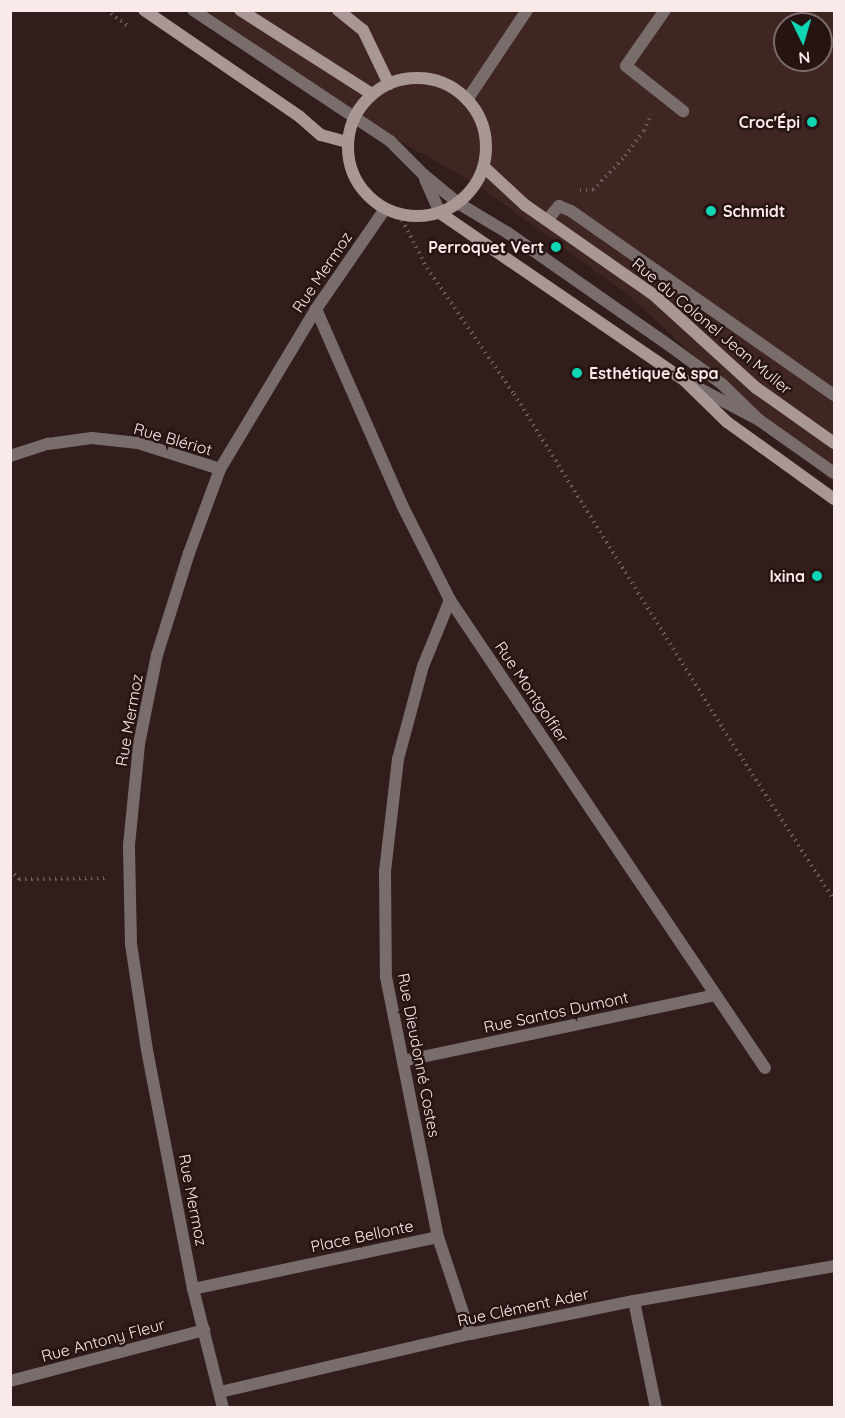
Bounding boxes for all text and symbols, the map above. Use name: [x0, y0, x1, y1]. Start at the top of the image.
north arrow: [773, 12, 833, 72]
text: N: [798, 47, 811, 68]
place label: Croc'Épi: [739, 112, 800, 132]
marker: Croc'Épi: [805, 115, 819, 129]
place label: Schmidt: [723, 201, 785, 221]
marker: Schmidt: [704, 204, 718, 218]
street label: Rue Mermoz: [288, 228, 356, 316]
place label: Perroquet Vert: [428, 237, 544, 257]
marker: Perroquet Vert: [549, 240, 563, 254]
street label: Rue du Colonel Jean Muller: [628, 254, 796, 398]
place label: Esthétique & spa: [589, 363, 719, 383]
marker: Esthétique & spa: [570, 366, 584, 380]
street label: Rue Blériot: [132, 419, 214, 459]
place label: Ixina: [769, 566, 805, 586]
marker: Ixina: [810, 569, 824, 583]
street label: Rue Montgolfier: [491, 638, 573, 746]
street label: Rue Mermoz: [111, 672, 147, 768]
street label: Rue Dieudonné Costes: [394, 971, 444, 1139]
street label: Rue Santos Dumont: [482, 987, 630, 1037]
street label: Rue Mermoz: [175, 1152, 211, 1248]
street label: Place Bellonte: [309, 1216, 415, 1256]
street label: Rue Clément Ader: [455, 1284, 591, 1330]
street label: Rue Antony Fleur: [39, 1314, 167, 1366]

